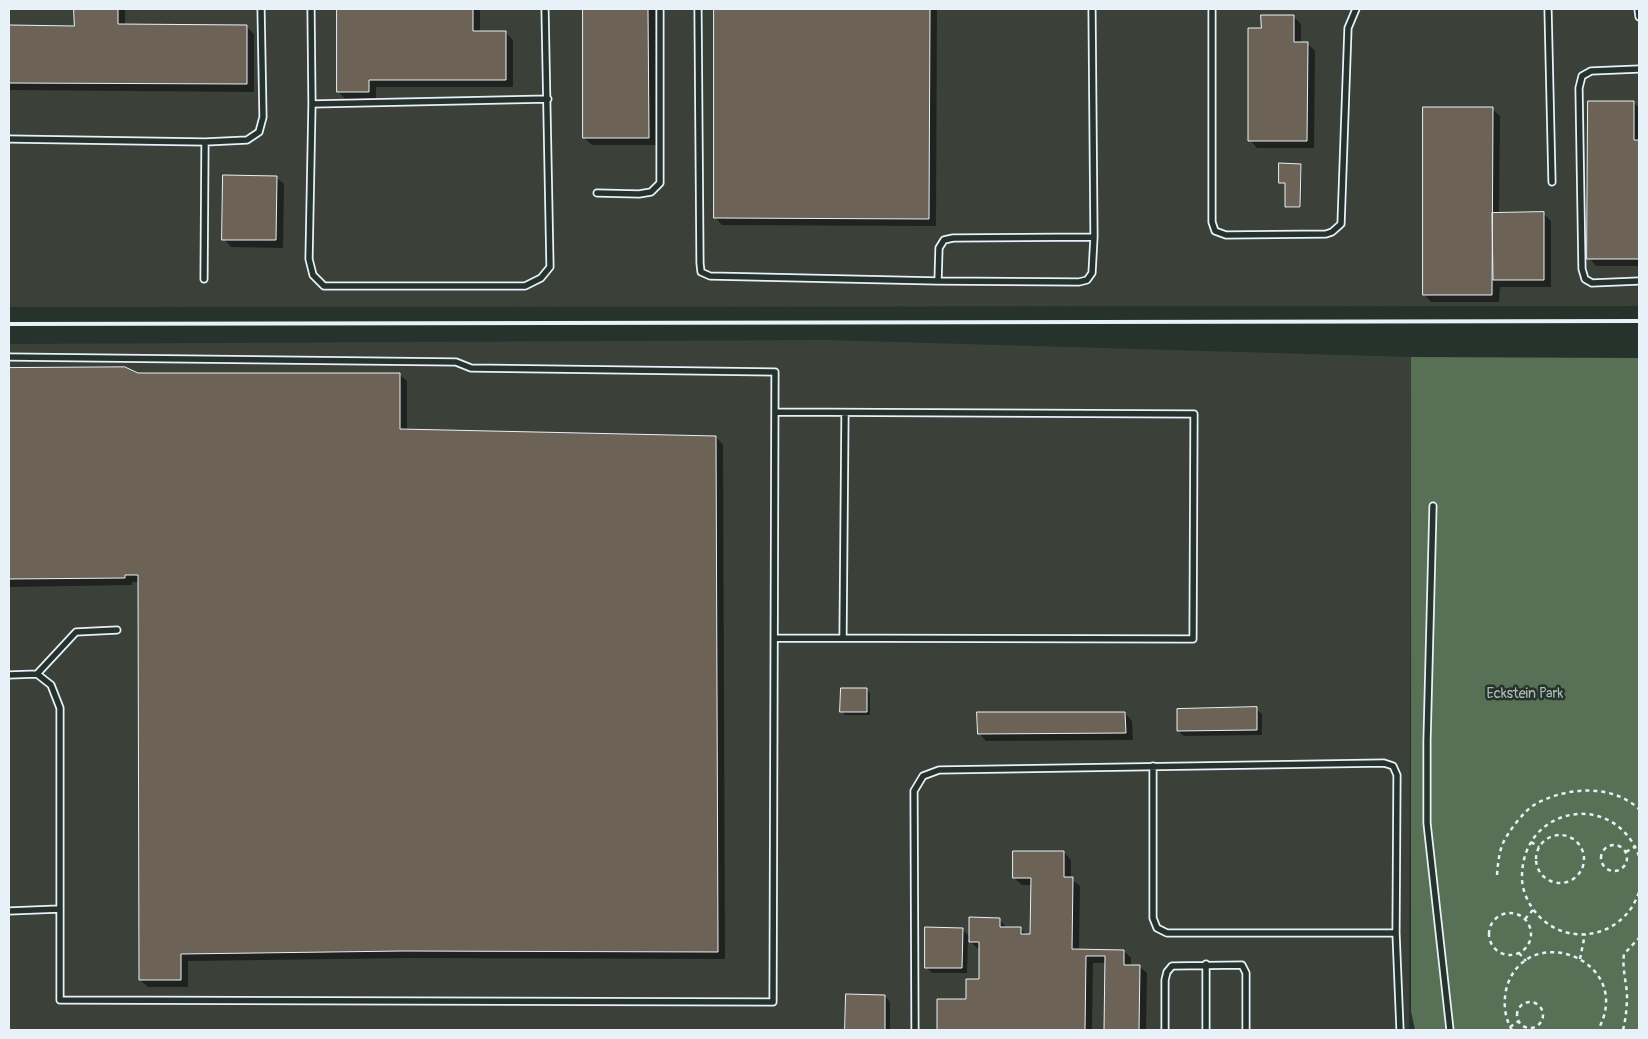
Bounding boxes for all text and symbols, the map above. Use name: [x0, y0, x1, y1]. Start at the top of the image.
park label: Eckstein Park: [1487, 686, 1563, 702]

